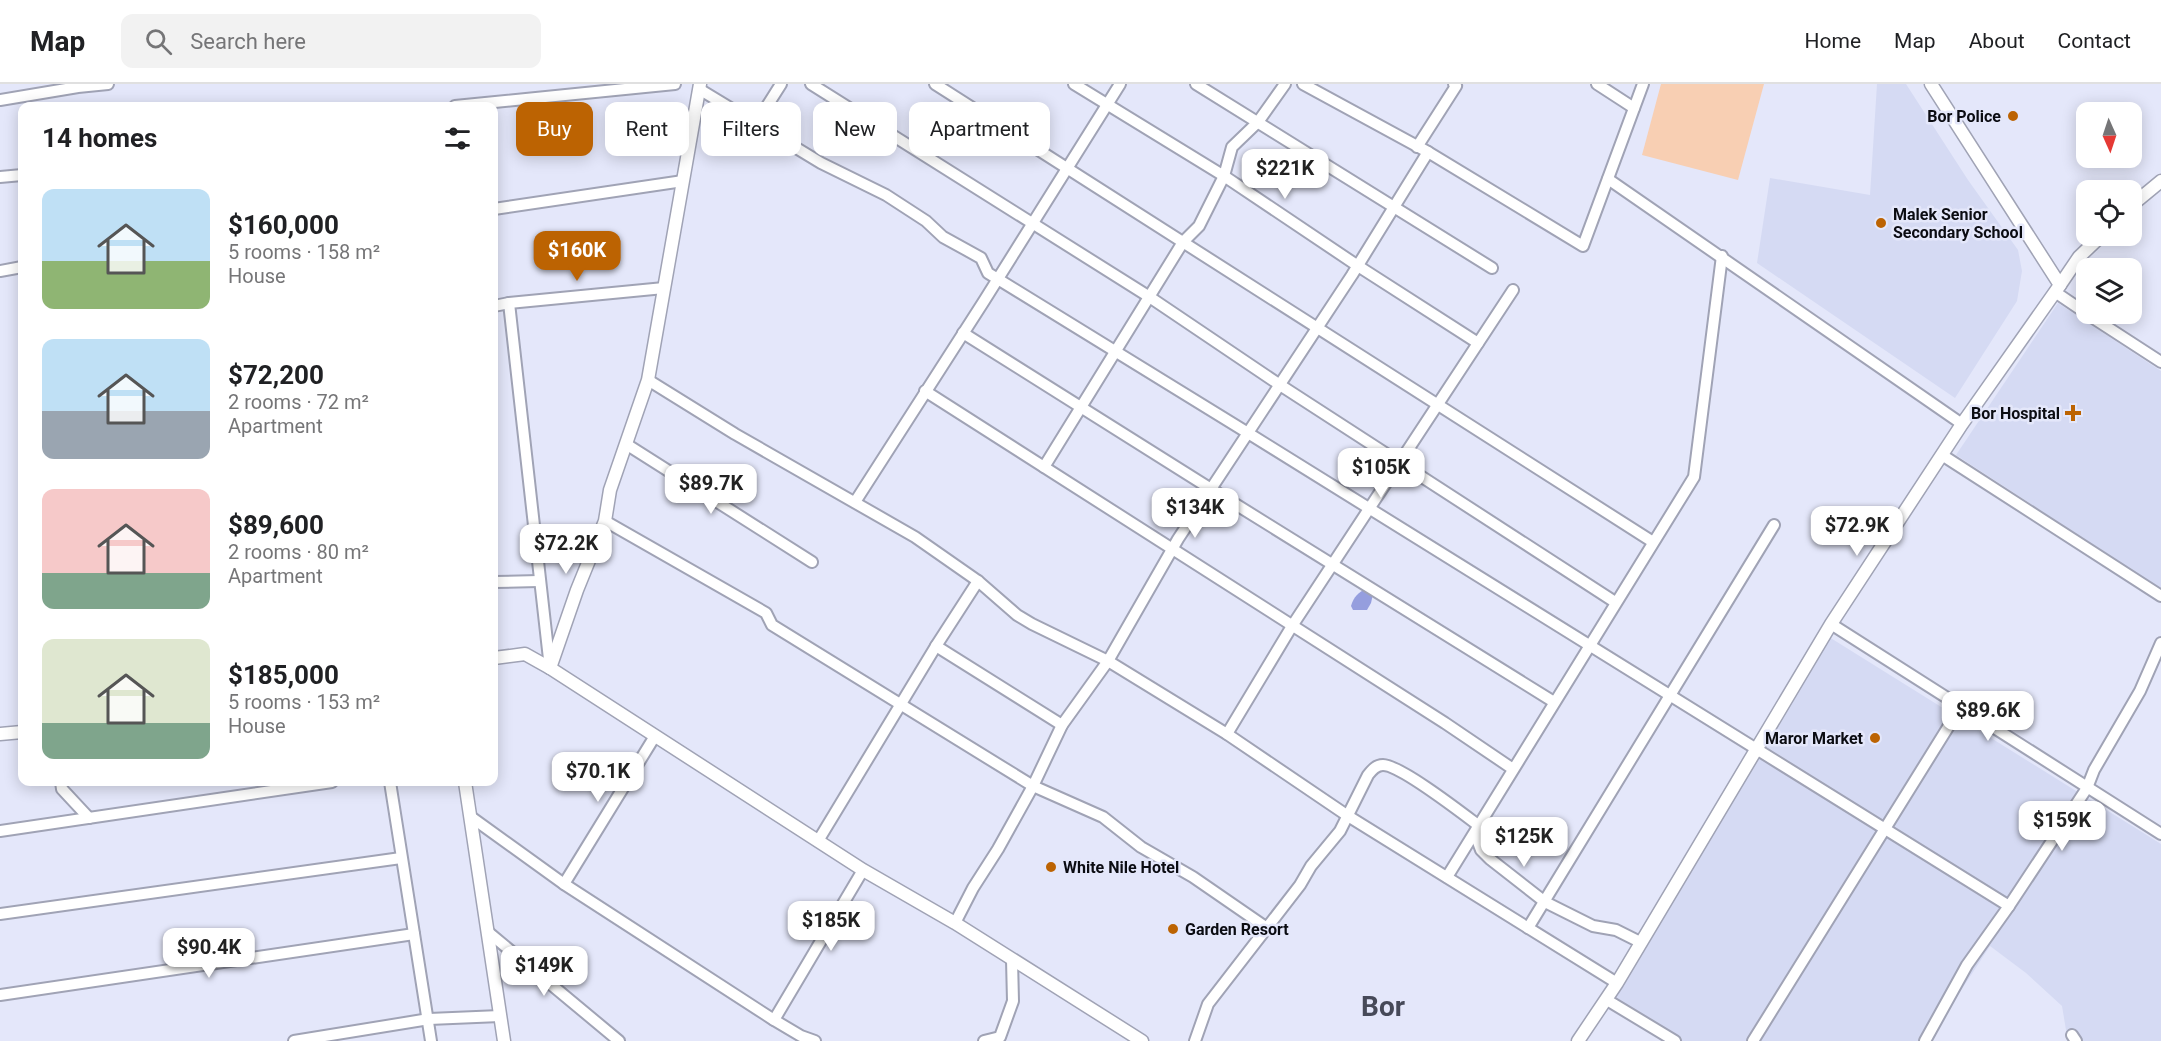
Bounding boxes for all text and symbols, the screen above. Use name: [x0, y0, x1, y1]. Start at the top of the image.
search box: [121, 14, 541, 68]
text: Map: [30, 25, 85, 58]
icon: search: [142, 25, 175, 58]
text: Search here: [190, 29, 306, 54]
text: Home: [1805, 29, 1861, 53]
text: Map: [1894, 29, 1936, 53]
text: About: [1969, 29, 2025, 53]
text: Contact: [2058, 29, 2131, 53]
chip: Buy: [516, 102, 593, 156]
chip: Rent: [605, 102, 689, 156]
chip: Filters: [701, 102, 801, 156]
chip: New: [813, 102, 897, 156]
chip: Apartment: [909, 102, 1050, 156]
north arrow: [2076, 102, 2142, 168]
map controls: [2076, 102, 2142, 324]
place label: Bor Police: [1927, 107, 2001, 126]
marker: Bor Police: [2006, 109, 2020, 123]
icon: filters: [441, 122, 474, 155]
text: 14 homes: [42, 123, 157, 153]
pin: $221K: [1243, 149, 1327, 200]
text: $221K: [1256, 156, 1314, 180]
button: locate: [2076, 180, 2142, 246]
place label: Malek Senior Secondary School: [1893, 205, 2023, 242]
text: $160,000: [228, 210, 339, 240]
icon: home: [90, 213, 162, 285]
marker: Malek Senior Secondary School: [1874, 216, 1888, 230]
pin: $160K: [535, 231, 619, 282]
text: $160K: [548, 238, 606, 262]
text: 5 rooms · 158 m²: [228, 240, 380, 264]
button: layers: [2076, 258, 2142, 324]
text: House: [228, 264, 286, 288]
text: $72,200: [228, 360, 324, 390]
icon: home: [90, 363, 162, 435]
text: 2 rooms · 72 m²: [228, 390, 369, 414]
place label: Bor Hospital: [1971, 404, 2060, 423]
marker: Bor Hospital: [2064, 404, 2082, 422]
text: Apartment: [228, 414, 323, 438]
pin: $105K: [1339, 448, 1423, 499]
text: $105K: [1352, 455, 1410, 479]
pin: $89.7K: [662, 464, 760, 515]
text: $89.7K: [679, 471, 743, 495]
pin: $134K: [1153, 488, 1237, 539]
text: $134K: [1166, 495, 1224, 519]
pin: $72.9K: [1808, 506, 1906, 557]
text: $89,600: [228, 510, 324, 540]
icon: home: [90, 513, 162, 585]
text: $72.9K: [1825, 513, 1889, 537]
pin: $72.2K: [517, 524, 615, 575]
text: $72.2K: [534, 531, 598, 555]
text: 2 rooms · 80 m²: [228, 540, 369, 564]
text: Apartment: [228, 564, 323, 588]
text: $185,000: [228, 660, 339, 690]
icon: home: [90, 663, 162, 735]
text: 5 rooms · 153 m²: [228, 690, 380, 714]
pin: $89.6K: [1939, 691, 2037, 742]
text: $89.6K: [1956, 698, 2020, 722]
text: House: [228, 714, 286, 738]
place label: Maror Market: [1765, 729, 1864, 748]
marker: Maror Market: [1868, 731, 1882, 745]
pin: $70.1K: [549, 752, 647, 803]
text: $70.1K: [566, 759, 630, 783]
pin: $159K: [2020, 801, 2104, 852]
text: $159K: [2033, 808, 2091, 832]
pin: $125K: [1482, 817, 1566, 868]
text: $125K: [1495, 824, 1553, 848]
place label: White Nile Hotel: [1063, 858, 1179, 877]
marker: White Nile Hotel: [1044, 860, 1058, 874]
pin: $185K: [789, 901, 873, 952]
text: $185K: [802, 908, 860, 932]
place label: Garden Resort: [1185, 920, 1289, 939]
marker: Garden Resort: [1166, 922, 1180, 936]
pin: $90.4K: [160, 928, 258, 979]
text: $90.4K: [177, 935, 241, 959]
pin: $149K: [502, 946, 586, 997]
text: $149K: [515, 953, 573, 977]
district label: Bor: [1361, 990, 1405, 1023]

